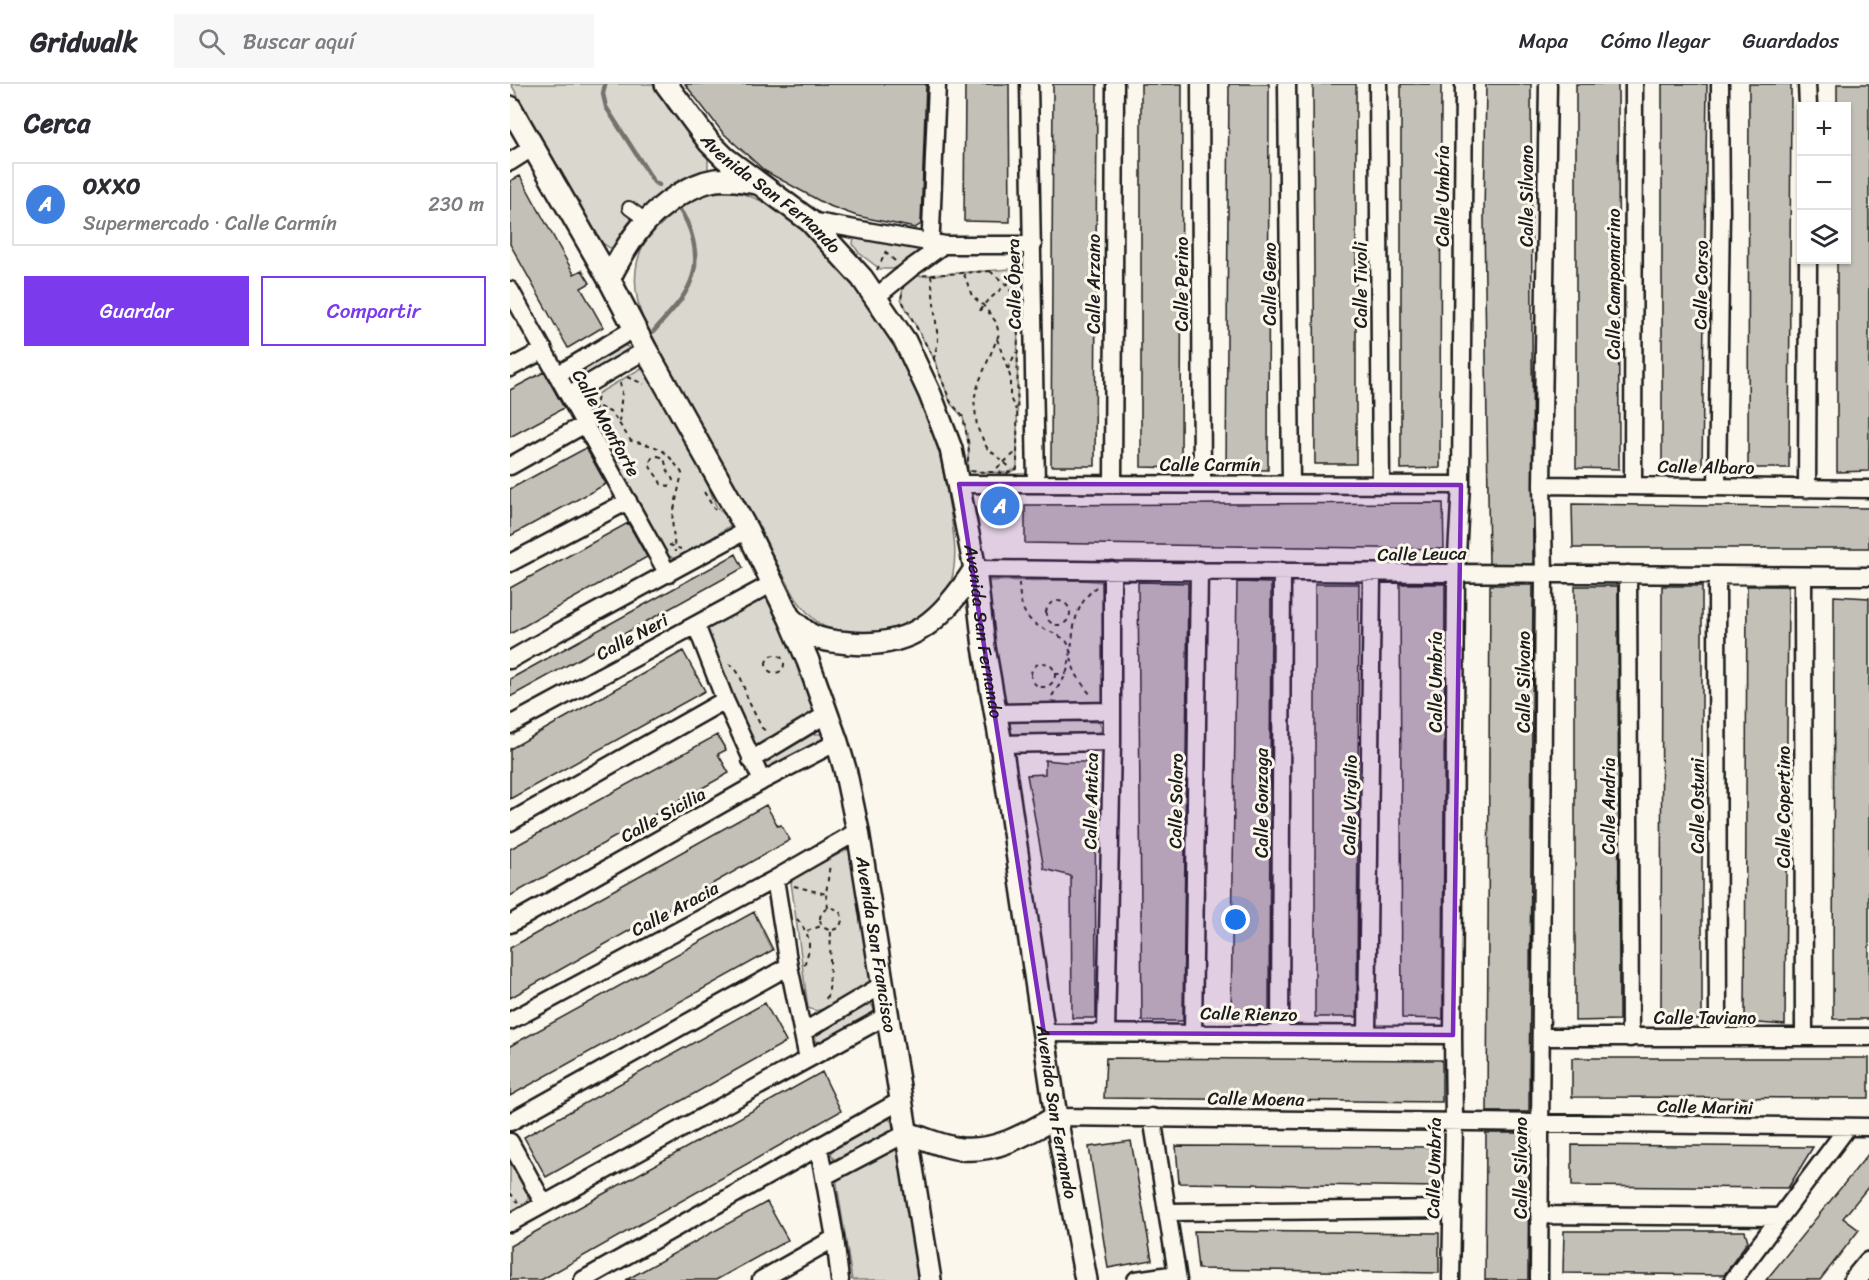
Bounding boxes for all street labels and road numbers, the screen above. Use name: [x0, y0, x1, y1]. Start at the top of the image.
street label: Avenida San Fernando: [691, 126, 849, 262]
street label: Calle Umbría: [1427, 145, 1459, 247]
street label: Calle Silvano: [1511, 145, 1543, 247]
street label: Calle Campomarino: [1598, 208, 1630, 360]
street label: Calle Arzano: [1078, 234, 1110, 334]
street label: Calle Perino: [1166, 237, 1198, 331]
street label: Calle Ópera: [997, 238, 1031, 330]
street label: Calle Corso: [1684, 240, 1718, 330]
street label: Calle Tivoli: [1345, 241, 1377, 328]
street label: Calle Geno: [1254, 242, 1286, 326]
street label: Calle Monforte: [563, 363, 649, 483]
street label: Calle Carmín: [1160, 449, 1261, 481]
street label: Calle Albaro: [1657, 450, 1755, 484]
street label: Calle Leuca: [1377, 537, 1468, 571]
street label: Avenida San Fernando: [954, 541, 1012, 721]
street label: Calle Neri: [590, 604, 675, 669]
street label: Calle Umbría: [1420, 631, 1452, 733]
street label: Calle Silvano: [1508, 631, 1540, 733]
street label: Calle Copertino: [1768, 746, 1800, 868]
street label: Calle Gonzaga: [1246, 747, 1278, 858]
street label: Calle Antica: [1074, 752, 1108, 850]
street label: Calle Solaro: [1159, 753, 1193, 849]
street label: Calle Virgilio: [1333, 754, 1367, 856]
street label: Calle Ostuni: [1682, 757, 1714, 854]
street label: Calle Andria: [1593, 758, 1625, 854]
street label: Calle Sicilia: [614, 778, 712, 852]
street label: Avenida San Francisco: [846, 853, 906, 1035]
street label: Calle Aracia: [625, 872, 726, 946]
street label: Calle Rienzo: [1200, 997, 1298, 1031]
street label: Calle Taviano: [1654, 1002, 1756, 1034]
street label: Avenida San Fernando: [1026, 1022, 1087, 1201]
street label: Calle Moena: [1207, 1082, 1306, 1116]
street label: Calle Marini: [1657, 1090, 1754, 1124]
street label: Calle Umbría: [1417, 1117, 1451, 1219]
street label: Calle Silvano: [1505, 1117, 1537, 1219]

